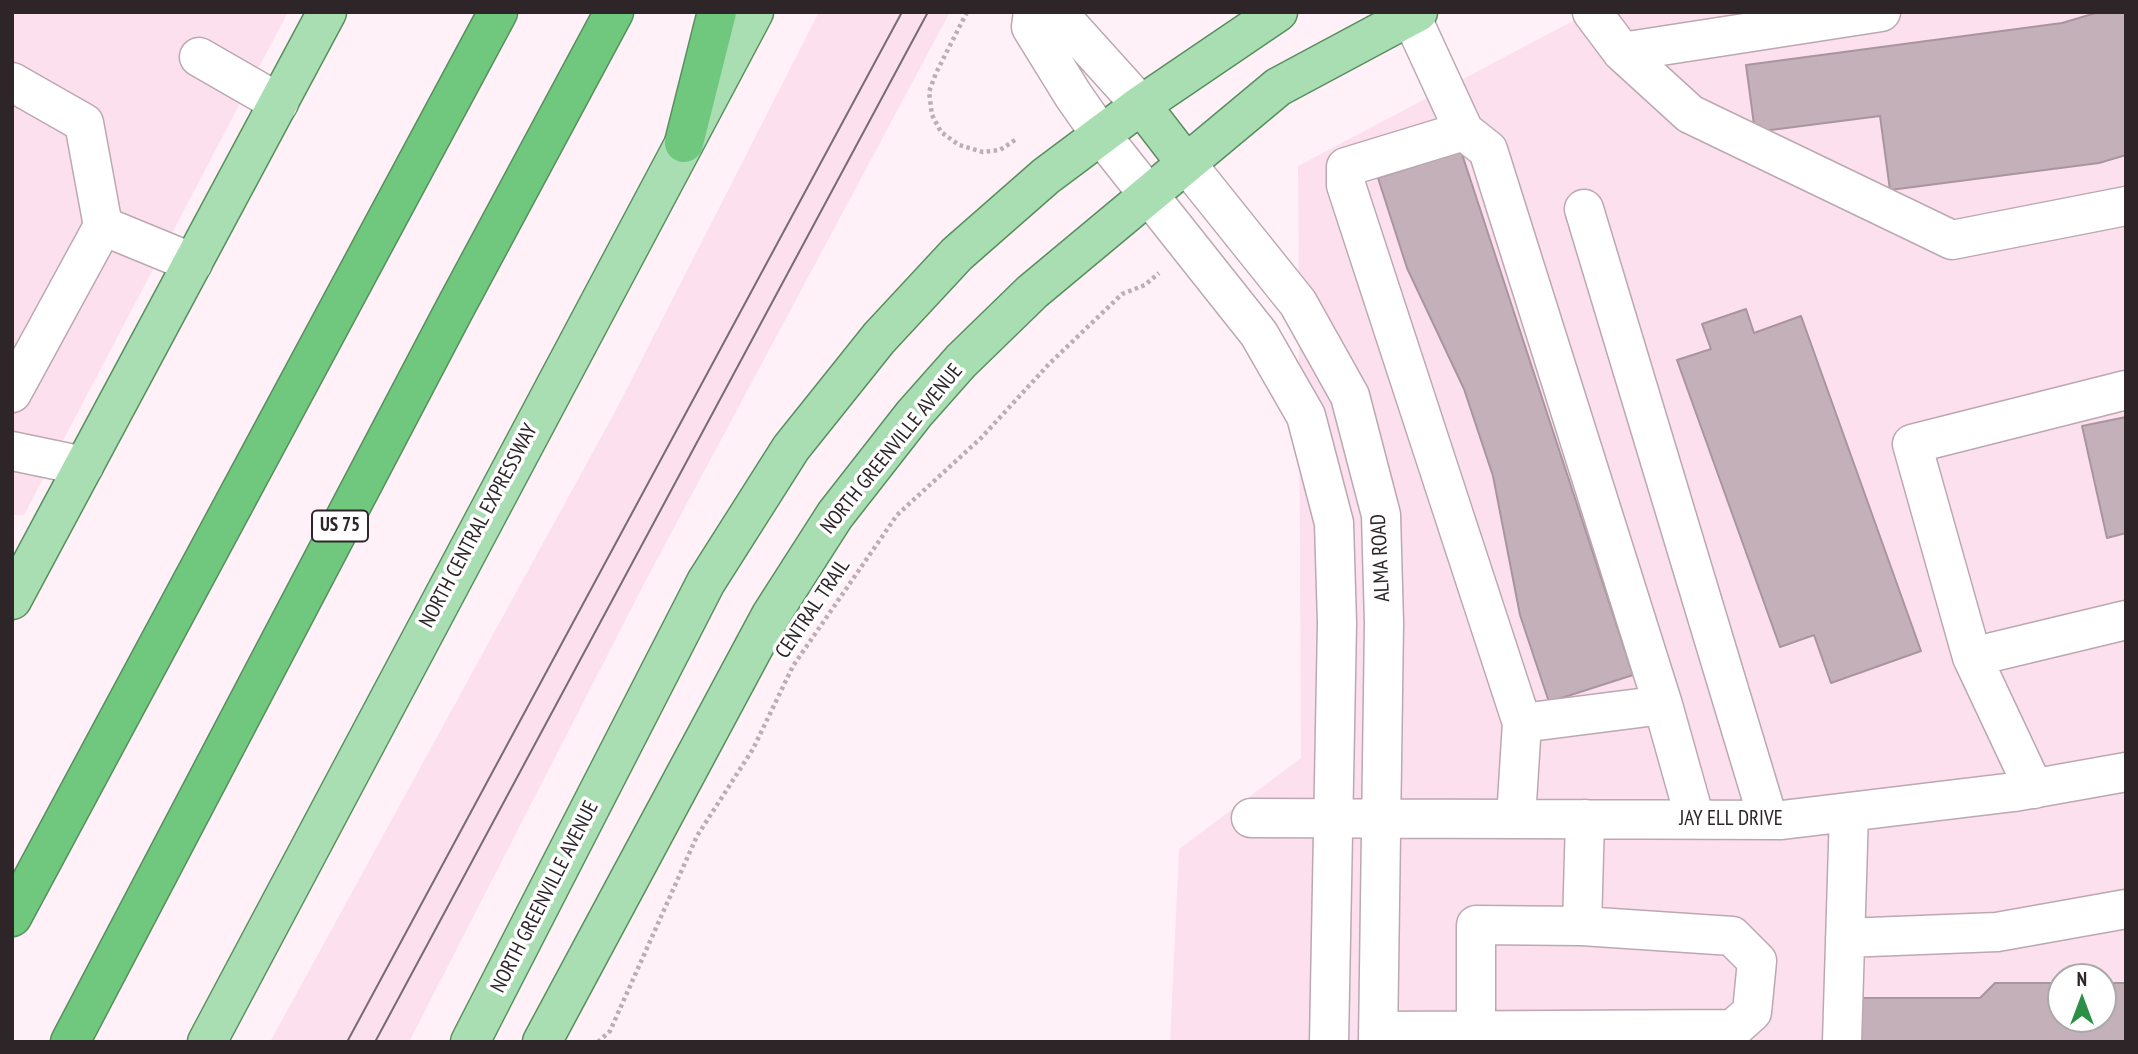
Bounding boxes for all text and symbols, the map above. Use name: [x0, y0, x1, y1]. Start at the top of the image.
street label: NORTH GREENVILLE AVENUE: [816, 359, 968, 539]
street label: NORTH CENTRAL EXPRESSWAY: [415, 420, 543, 632]
road number: US 75: [312, 510, 368, 541]
street label: ALMA ROAD: [1366, 513, 1396, 603]
street label: CENTRAL TRAIL: [771, 554, 855, 664]
street label: NORTH GREENVILLE AVENUE: [486, 797, 604, 997]
street label: JAY ELL DRIVE: [1679, 806, 1783, 832]
north arrow: [2047, 963, 2117, 1033]
text: N: [2077, 967, 2087, 991]

